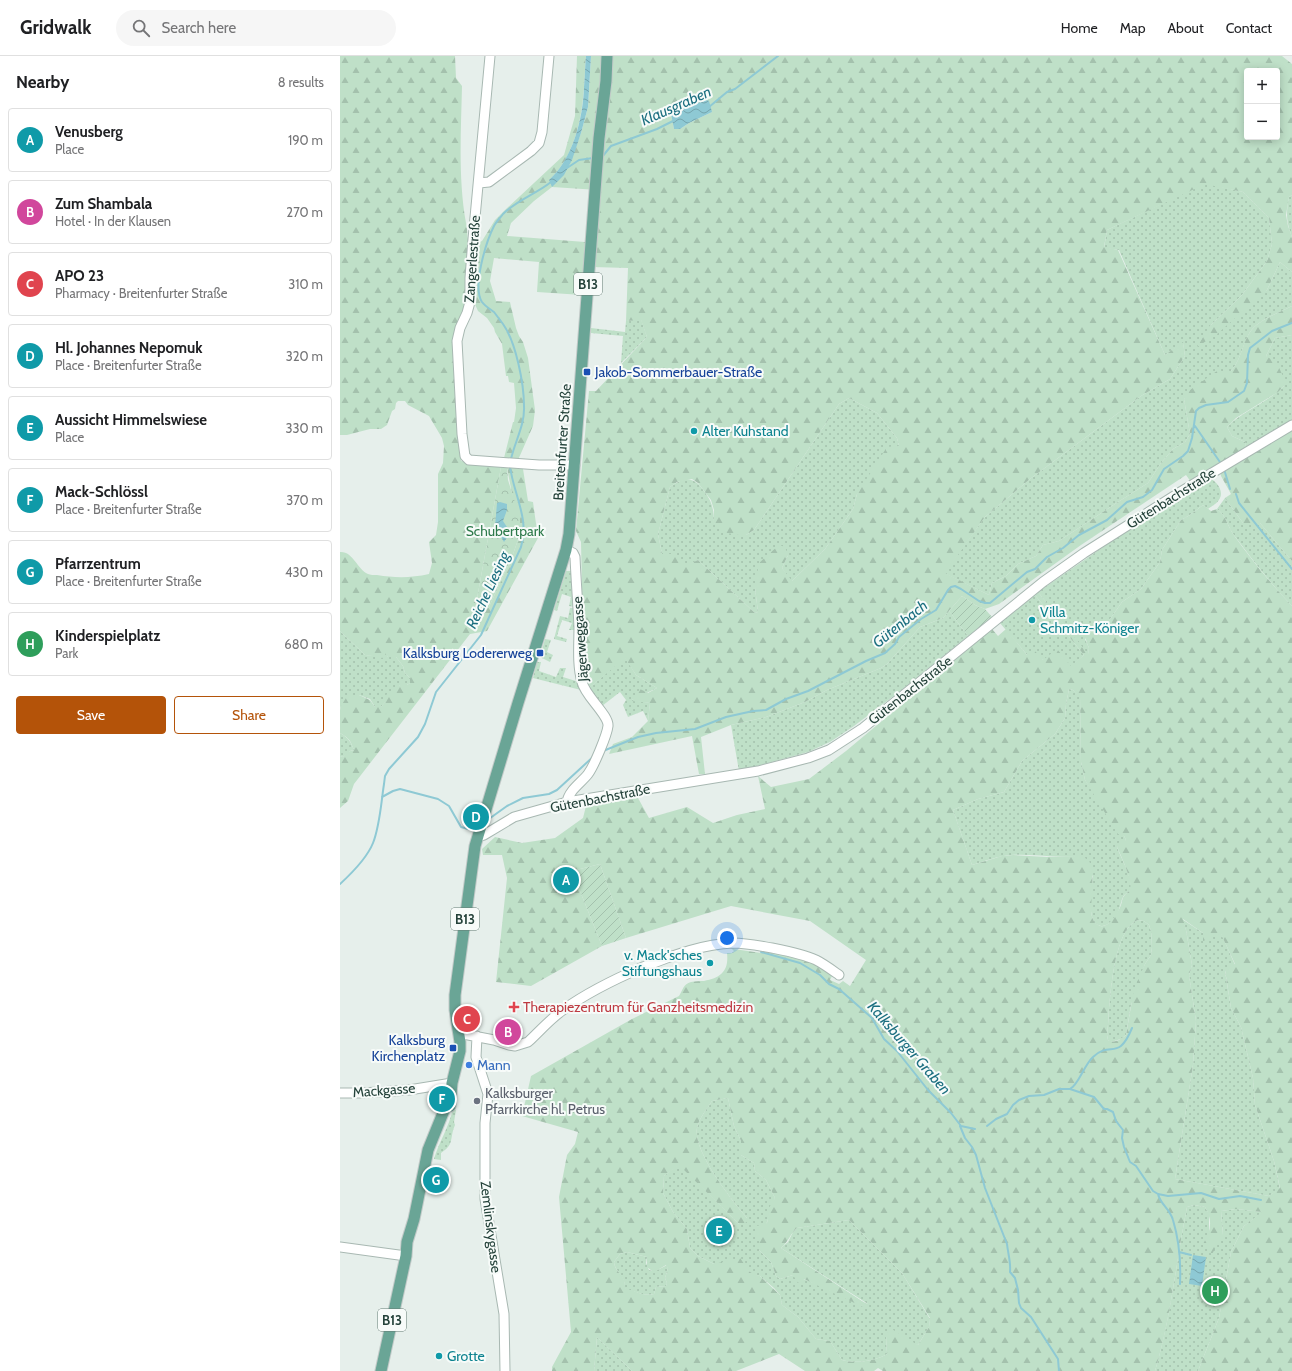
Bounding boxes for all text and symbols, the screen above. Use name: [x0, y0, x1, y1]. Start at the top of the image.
search box: [116, 10, 396, 46]
text: Gridwalk: [20, 16, 92, 39]
icon: search: [130, 17, 152, 39]
text: Search here: [162, 19, 236, 37]
text: Home: [1061, 19, 1098, 37]
text: Map: [1120, 19, 1145, 37]
text: About: [1167, 19, 1204, 37]
text: Contact: [1226, 19, 1272, 37]
map controls: [1244, 68, 1280, 140]
button: +: [1244, 68, 1280, 104]
text: Nearby: [16, 72, 69, 92]
text: 8 results: [278, 74, 324, 90]
water label: Klausgraben: [638, 83, 714, 129]
button: −: [1244, 104, 1280, 140]
text: Venusberg: [55, 123, 123, 141]
text: A: [26, 132, 34, 148]
text: 190 m: [288, 132, 323, 148]
text: Place: [55, 141, 84, 157]
text: Zum Shambala: [55, 195, 152, 213]
text: B: [26, 204, 34, 220]
text: 270 m: [286, 204, 323, 220]
text: Hotel · In der Klausen: [55, 213, 171, 229]
street label: Zangerlestraße: [460, 215, 484, 303]
text: APO 23: [55, 267, 104, 285]
road number: B13: [574, 273, 602, 295]
text: C: [26, 276, 34, 292]
text: 310 m: [288, 276, 323, 292]
text: Pharmacy · Breitenfurter Straße: [55, 285, 227, 301]
text: Hl. Johannes Nepomuk: [55, 339, 203, 357]
text: D: [25, 348, 35, 364]
text: 320 m: [286, 348, 323, 364]
text: Place · Breitenfurter Straße: [55, 357, 202, 373]
place label: Jakob-Sommerbauer-Straße: [594, 363, 762, 381]
marker: Jakob-Sommerbauer-Straße: [582, 367, 592, 377]
street label: Breitenfurter Straße: [549, 383, 575, 501]
text: Aussicht Himmelswiese: [55, 411, 207, 429]
text: E: [26, 420, 34, 436]
text: 330 m: [286, 420, 323, 436]
place label: Alter Kuhstand: [702, 422, 789, 440]
marker: Alter Kuhstand: [689, 426, 699, 436]
text: Place: [55, 429, 84, 445]
street label: Gütenbachstraße: [1123, 463, 1219, 533]
text: Mack-Schlössl: [55, 483, 148, 501]
text: F: [27, 492, 33, 508]
text: 370 m: [286, 492, 323, 508]
text: Place · Breitenfurter Straße: [55, 501, 202, 517]
park label: Schubertpark: [466, 522, 545, 540]
water label: Reiche Liesing: [462, 548, 514, 631]
text: Pfarrzentrum: [55, 555, 141, 573]
text: G: [26, 564, 34, 580]
text: 430 m: [285, 564, 323, 580]
text: Place · Breitenfurter Straße: [55, 573, 202, 589]
street label: Jägerweggasse: [568, 596, 592, 683]
water label: Gütenbach: [869, 596, 931, 652]
place label: Villa Schmitz-Königer: [1040, 603, 1139, 637]
marker: Villa Schmitz-Königer: [1027, 615, 1037, 625]
text: Kinderspielplatz: [55, 627, 160, 645]
text: H: [25, 636, 35, 652]
text: 680 m: [284, 636, 323, 652]
place label: Kalksburg Lodererweg: [403, 644, 533, 662]
text: Park: [55, 645, 78, 661]
marker: Kalksburg Lodererweg: [535, 648, 545, 658]
street label: Gütenbachstraße: [864, 652, 956, 728]
button: Save: [16, 696, 166, 734]
button: Share: [174, 696, 324, 734]
street label: Gütenbachstraße: [548, 779, 652, 817]
pin: D: [463, 802, 489, 832]
pin: A: [553, 865, 579, 895]
road number: B13: [451, 908, 479, 930]
your location: [717, 928, 737, 948]
place label: v. Mack'sches Stiftungshaus: [622, 946, 702, 980]
marker: v. Mack'sches Stiftungshaus: [705, 958, 715, 968]
place label: Therapiezentrum für Ganzheitsmedizin: [523, 998, 753, 1016]
water label: Kalksburger Graben: [864, 998, 954, 1098]
marker: Therapiezentrum für Ganzheitsmedizin: [508, 1001, 520, 1013]
pin: C: [454, 1004, 480, 1034]
pin: B: [495, 1017, 521, 1047]
place label: Kalksburg Kirchenplatz: [372, 1031, 446, 1065]
marker: Kalksburg Kirchenplatz: [448, 1043, 458, 1053]
place label: Mann: [477, 1056, 511, 1074]
marker: Mann: [464, 1060, 474, 1070]
street label: Mackgasse: [352, 1079, 416, 1101]
pin: F: [429, 1084, 455, 1114]
place label: Kalksburger Pfarrkirche hl. Petrus: [485, 1084, 605, 1118]
marker: Kalksburger Pfarrkirche hl. Petrus: [472, 1096, 482, 1106]
pin: G: [423, 1165, 449, 1195]
street label: Zemlinskygasse: [476, 1180, 506, 1274]
pin: E: [706, 1216, 732, 1246]
pin: H: [1202, 1276, 1228, 1306]
road number: B13: [378, 1309, 406, 1331]
place label: Grotte: [447, 1347, 485, 1365]
marker: Grotte: [434, 1351, 444, 1361]

